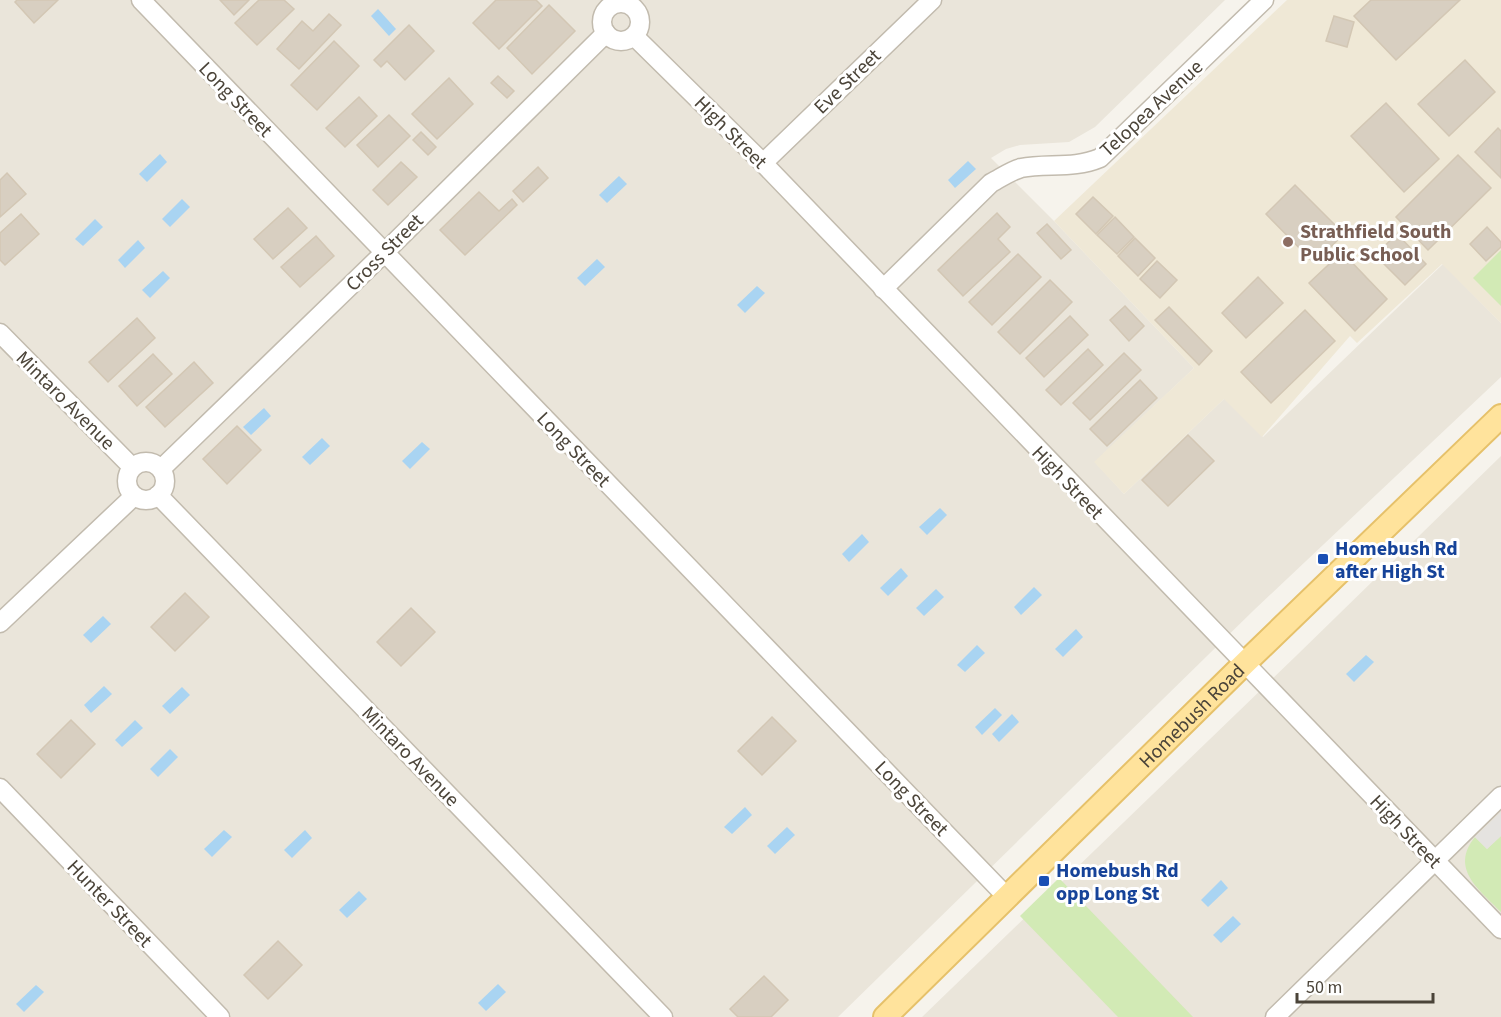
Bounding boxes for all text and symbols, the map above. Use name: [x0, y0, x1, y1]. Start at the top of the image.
street label: Eve Street: [808, 42, 888, 121]
street label: Telopea Avenue: [1094, 54, 1209, 164]
street label: Long Street: [192, 56, 279, 144]
street label: High Street: [688, 90, 773, 176]
street label: Cross Street: [340, 207, 430, 298]
place label: Strathfield South Public School: [1300, 218, 1451, 269]
marker: Strathfield South Public School: [1281, 235, 1295, 249]
street label: Mintaro Avenue: [9, 345, 121, 457]
street label: Long Street: [530, 406, 617, 494]
street label: High Street: [1025, 440, 1110, 526]
place label: Homebush Rd after High St: [1335, 535, 1458, 586]
marker: Homebush Rd after High St: [1316, 552, 1330, 566]
street label: Homebush Road: [1133, 658, 1252, 775]
street label: Mintaro Avenue: [355, 700, 466, 813]
street label: Long Street: [868, 755, 955, 843]
street label: High Street: [1363, 789, 1448, 875]
street label: Hunter Street: [60, 854, 159, 954]
place label: Homebush Rd opp Long St: [1056, 857, 1179, 908]
marker: Homebush Rd opp Long St: [1037, 874, 1051, 888]
scale bar: [1297, 966, 1434, 1004]
text: 50 m: [1306, 975, 1342, 1000]

